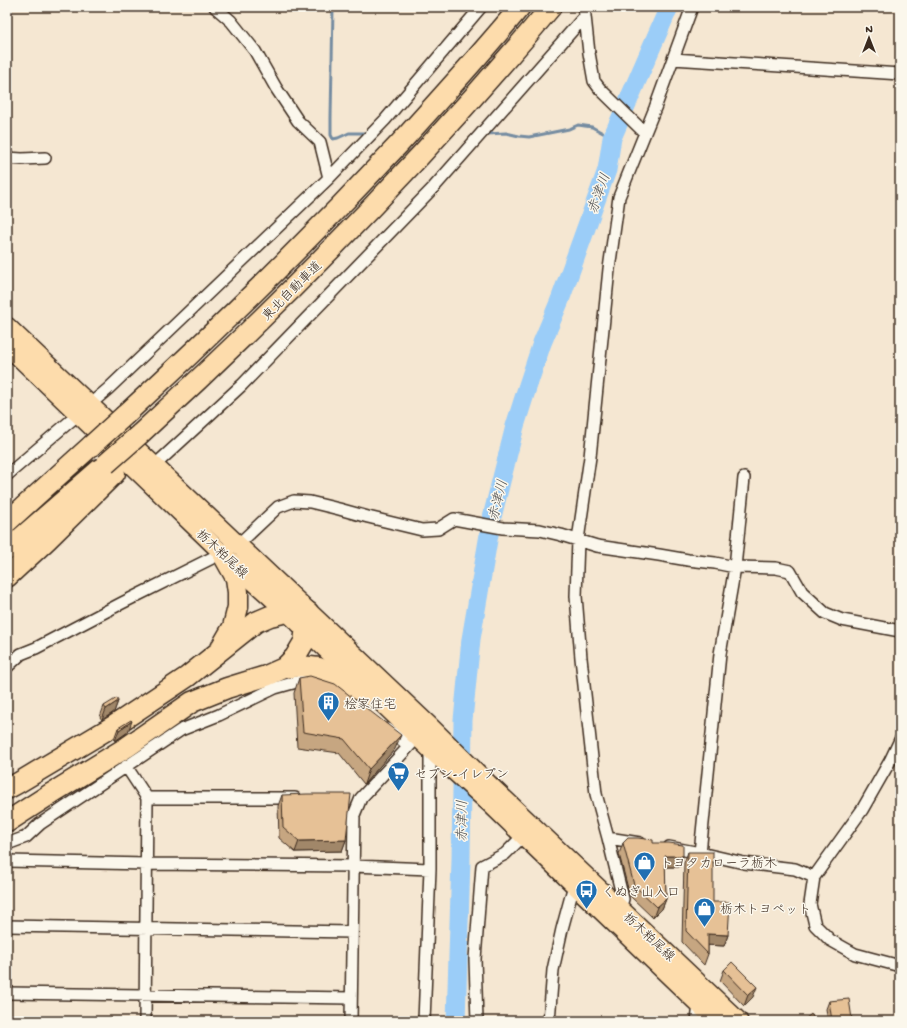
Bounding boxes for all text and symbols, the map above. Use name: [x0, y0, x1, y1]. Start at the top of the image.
north arrow: [849, 18, 889, 58]
text: N: [865, 24, 873, 36]
water label: 赤津川: [584, 171, 616, 216]
street label: 東北自動車道: [260, 259, 326, 325]
water label: 赤津川: [485, 478, 513, 523]
street label: 栃木粕尾線: [192, 526, 252, 583]
building icon: 桧家住宅: [315, 690, 341, 723]
place label: 桧家住宅: [344, 698, 396, 713]
supermarket icon: セブン-イレブン: [386, 760, 412, 793]
place label: セブン-イレブン: [414, 768, 509, 783]
water label: 赤津川: [454, 800, 472, 842]
shop icon: トヨタカローラ栃木: [631, 849, 657, 882]
place label: トヨタカローラ栃木: [660, 857, 777, 872]
bus stop icon: くぬぎ山入口: [574, 878, 600, 911]
place label: くぬぎ山入口: [602, 886, 680, 901]
shop icon: 栃木トヨペット: [691, 895, 717, 928]
place label: 栃木トヨペット: [720, 903, 811, 918]
street label: 栃木粕尾線: [619, 909, 679, 966]

